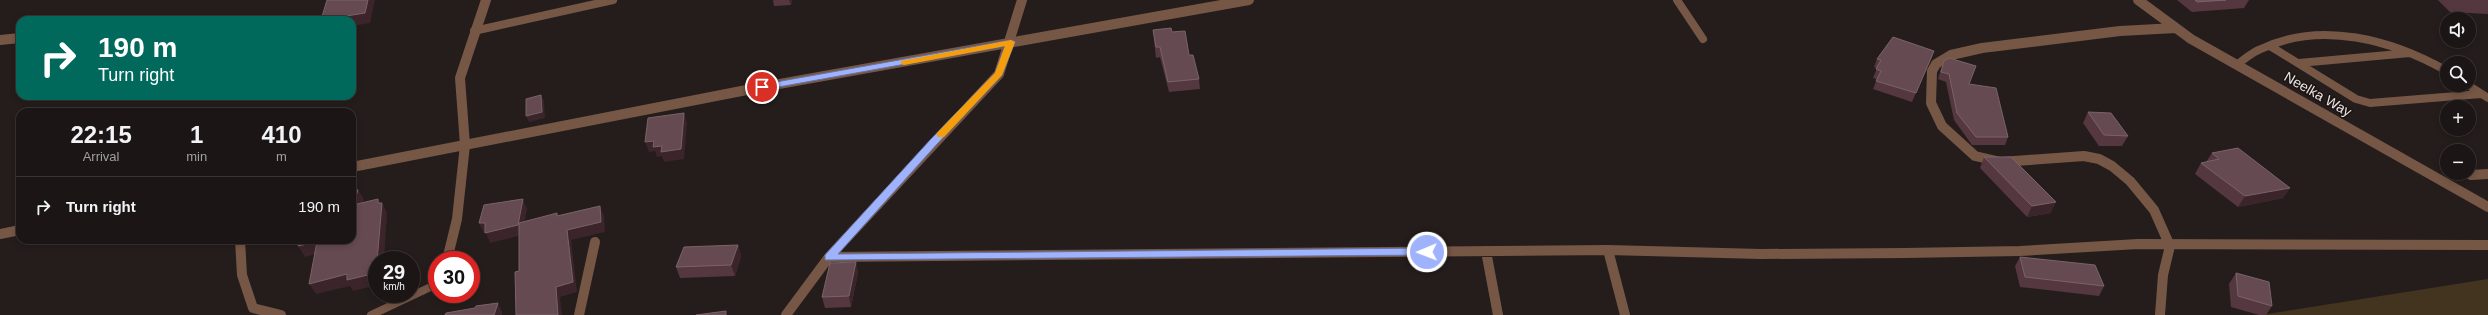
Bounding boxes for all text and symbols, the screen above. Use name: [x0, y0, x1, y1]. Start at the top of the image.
map controls: [2440, 12, 2476, 180]
button: sound: [2440, 12, 2476, 48]
icon: right: [32, 32, 84, 84]
text: 190 m: [98, 32, 177, 63]
button: search: [2440, 56, 2476, 92]
text: Turn right: [98, 65, 174, 85]
street label: Neelka Way: [2282, 68, 2354, 120]
pin: [745, 70, 779, 104]
icon: arrive: [751, 76, 773, 98]
button: +: [2440, 100, 2476, 136]
text: 22:15: [70, 121, 132, 148]
text: 1: [190, 121, 203, 148]
text: 410: [262, 121, 302, 148]
button: −: [2440, 144, 2476, 180]
text: Arrival: [83, 149, 120, 164]
text: min: [186, 149, 207, 164]
text: m: [276, 149, 287, 164]
icon: right: [32, 196, 54, 218]
text: Turn right: [66, 198, 136, 215]
text: 190 m: [298, 198, 340, 215]
position arrow: [1406, 231, 1448, 273]
speed limit sign: 30: [428, 251, 480, 303]
text: 29: [383, 261, 405, 283]
text: km/h: [383, 281, 405, 292]

